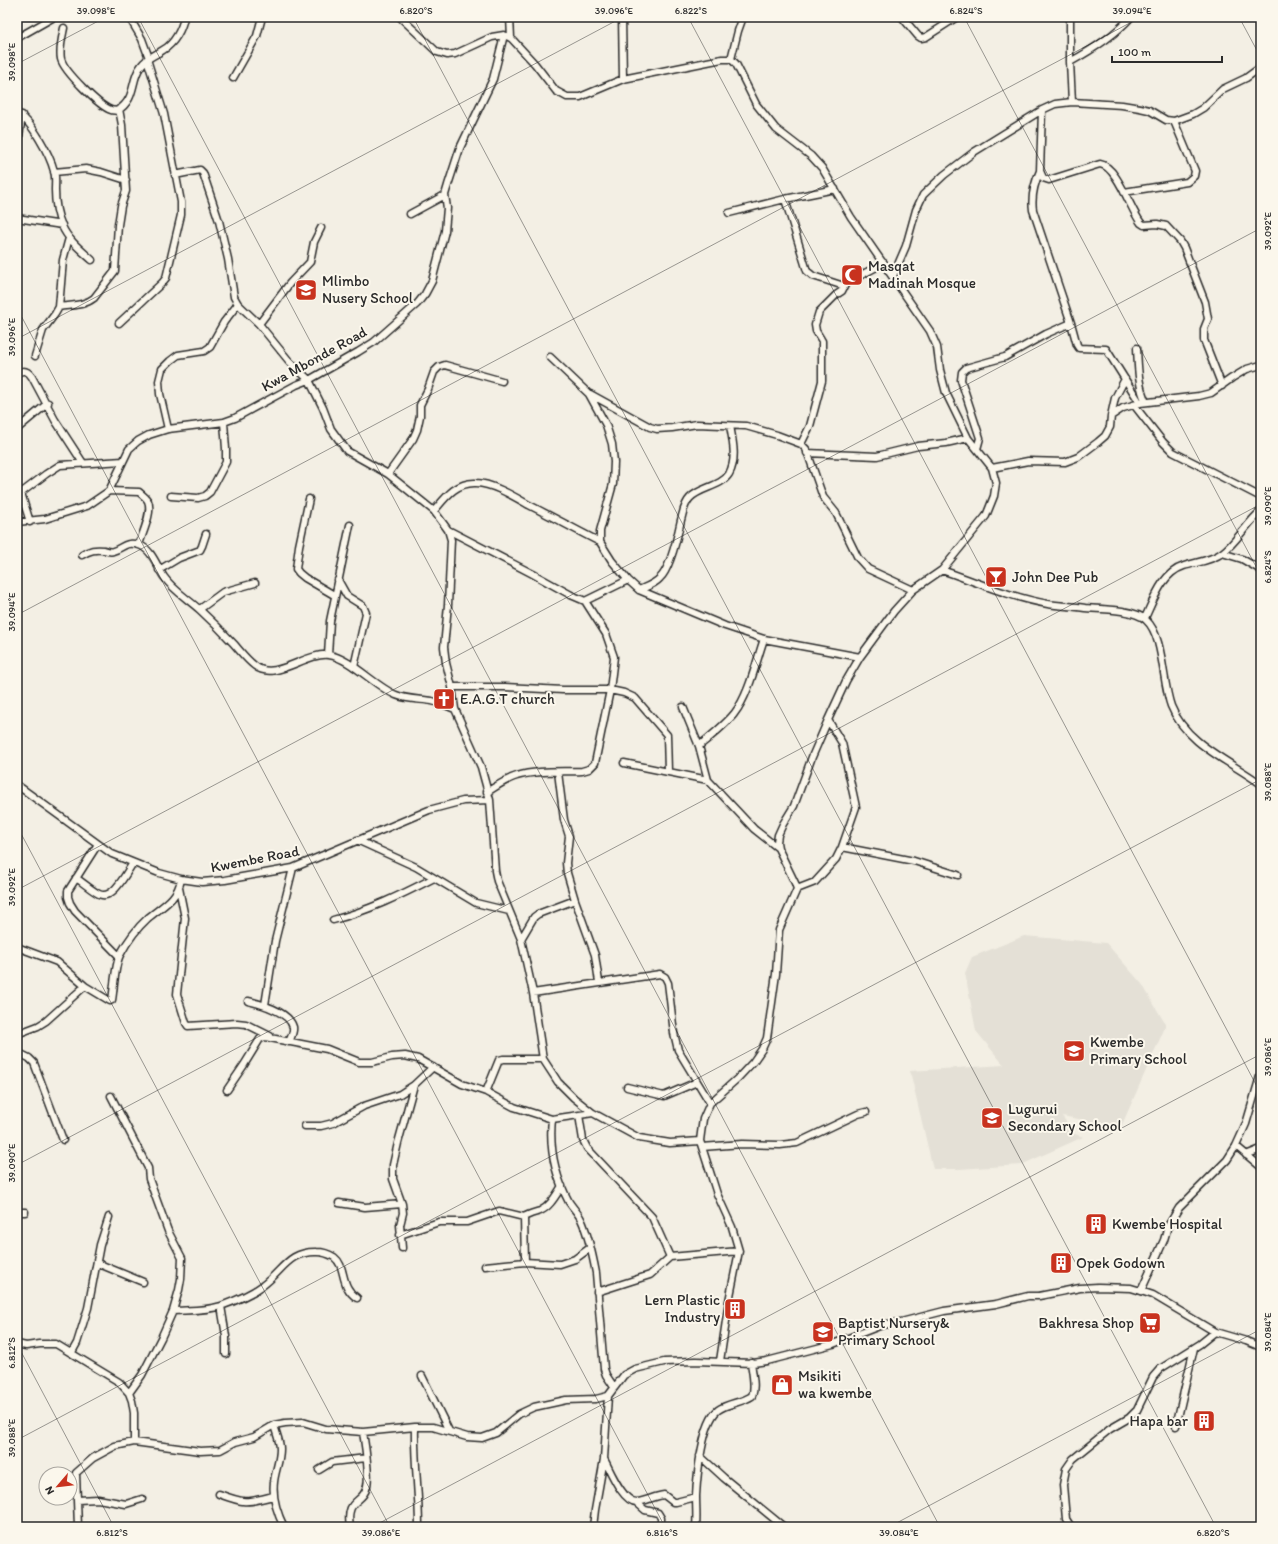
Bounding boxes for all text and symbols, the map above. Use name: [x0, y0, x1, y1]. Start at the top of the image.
text: 39.098°E: [77, 4, 116, 17]
text: 6.820°S: [399, 4, 433, 17]
text: 39.096°E: [595, 4, 634, 17]
text: 6.822°S: [675, 4, 708, 17]
text: 6.824°S: [949, 4, 983, 17]
text: 39.094°E: [1112, 4, 1152, 17]
scale bar: [1112, 38, 1222, 64]
text: 39.098°E: [5, 42, 18, 81]
text: 100 m: [1118, 45, 1151, 59]
text: 39.092°E: [1261, 211, 1274, 250]
place label: Masqat Madinah Mosque: [868, 257, 976, 292]
mosque icon: Masqat Madinah Mosque: [839, 262, 865, 288]
place label: Mlimbo Nusery School: [322, 272, 414, 307]
school or university icon: Mlimbo Nusery School: [293, 277, 319, 303]
text: 39.096°E: [5, 317, 18, 356]
street label: Kwa Mbonde Road: [258, 323, 370, 395]
text: 39.090°E: [1261, 486, 1274, 526]
text: 6.824°S: [1261, 550, 1274, 584]
bar icon: John Dee Pub: [983, 564, 1009, 590]
place label: John Dee Pub: [1012, 568, 1098, 586]
text: 39.094°E: [5, 592, 18, 632]
church icon: E.A.G.T church: [431, 686, 457, 712]
place label: E.A.G.T church: [460, 690, 555, 708]
text: 39.088°E: [1261, 762, 1274, 801]
street label: Kwembe Road: [209, 841, 302, 876]
text: 39.092°E: [5, 867, 18, 906]
place label: Kwembe Primary School: [1090, 1033, 1188, 1068]
text: 39.086°E: [1261, 1037, 1274, 1076]
school or university icon: Kwembe Primary School: [1061, 1038, 1087, 1064]
place label: Lugurui Secondary School: [1008, 1100, 1122, 1135]
school or university icon: Lugurui Secondary School: [979, 1105, 1005, 1131]
text: 39.090°E: [5, 1143, 18, 1183]
building icon: Kwembe Hospital: [1083, 1211, 1109, 1237]
place label: Kwembe Hospital: [1112, 1215, 1223, 1233]
building icon: Opek Godown: [1048, 1250, 1074, 1276]
place label: Opek Godown: [1076, 1254, 1165, 1272]
place label: Lern Plastic Industry: [645, 1291, 720, 1326]
building icon: Lern Plastic Industry: [722, 1296, 748, 1322]
supermarket icon: Bakhresa Shop: [1137, 1310, 1163, 1336]
text: 39.084°E: [1261, 1312, 1274, 1352]
place label: Baptist Nursery& Primary School: [838, 1314, 950, 1349]
place label: Bakhresa Shop: [1038, 1314, 1134, 1332]
school or university icon: Baptist Nursery& Primary School: [810, 1319, 836, 1345]
text: 6.812°S: [5, 1337, 18, 1369]
place label: Msikiti wa kwembe: [798, 1367, 872, 1402]
shop icon: Msikiti wa kwembe: [769, 1372, 795, 1398]
building icon: Hapa bar: [1191, 1408, 1217, 1434]
place label: Hapa bar: [1130, 1412, 1188, 1430]
text: 39.088°E: [5, 1418, 18, 1457]
north arrow: [38, 1466, 78, 1506]
text: N: [42, 1484, 57, 1497]
text: 6.812°S: [96, 1526, 128, 1539]
text: 39.086°E: [362, 1526, 401, 1539]
text: 6.816°S: [646, 1526, 678, 1539]
text: 39.084°E: [879, 1526, 919, 1539]
text: 6.820°S: [1196, 1526, 1230, 1539]

